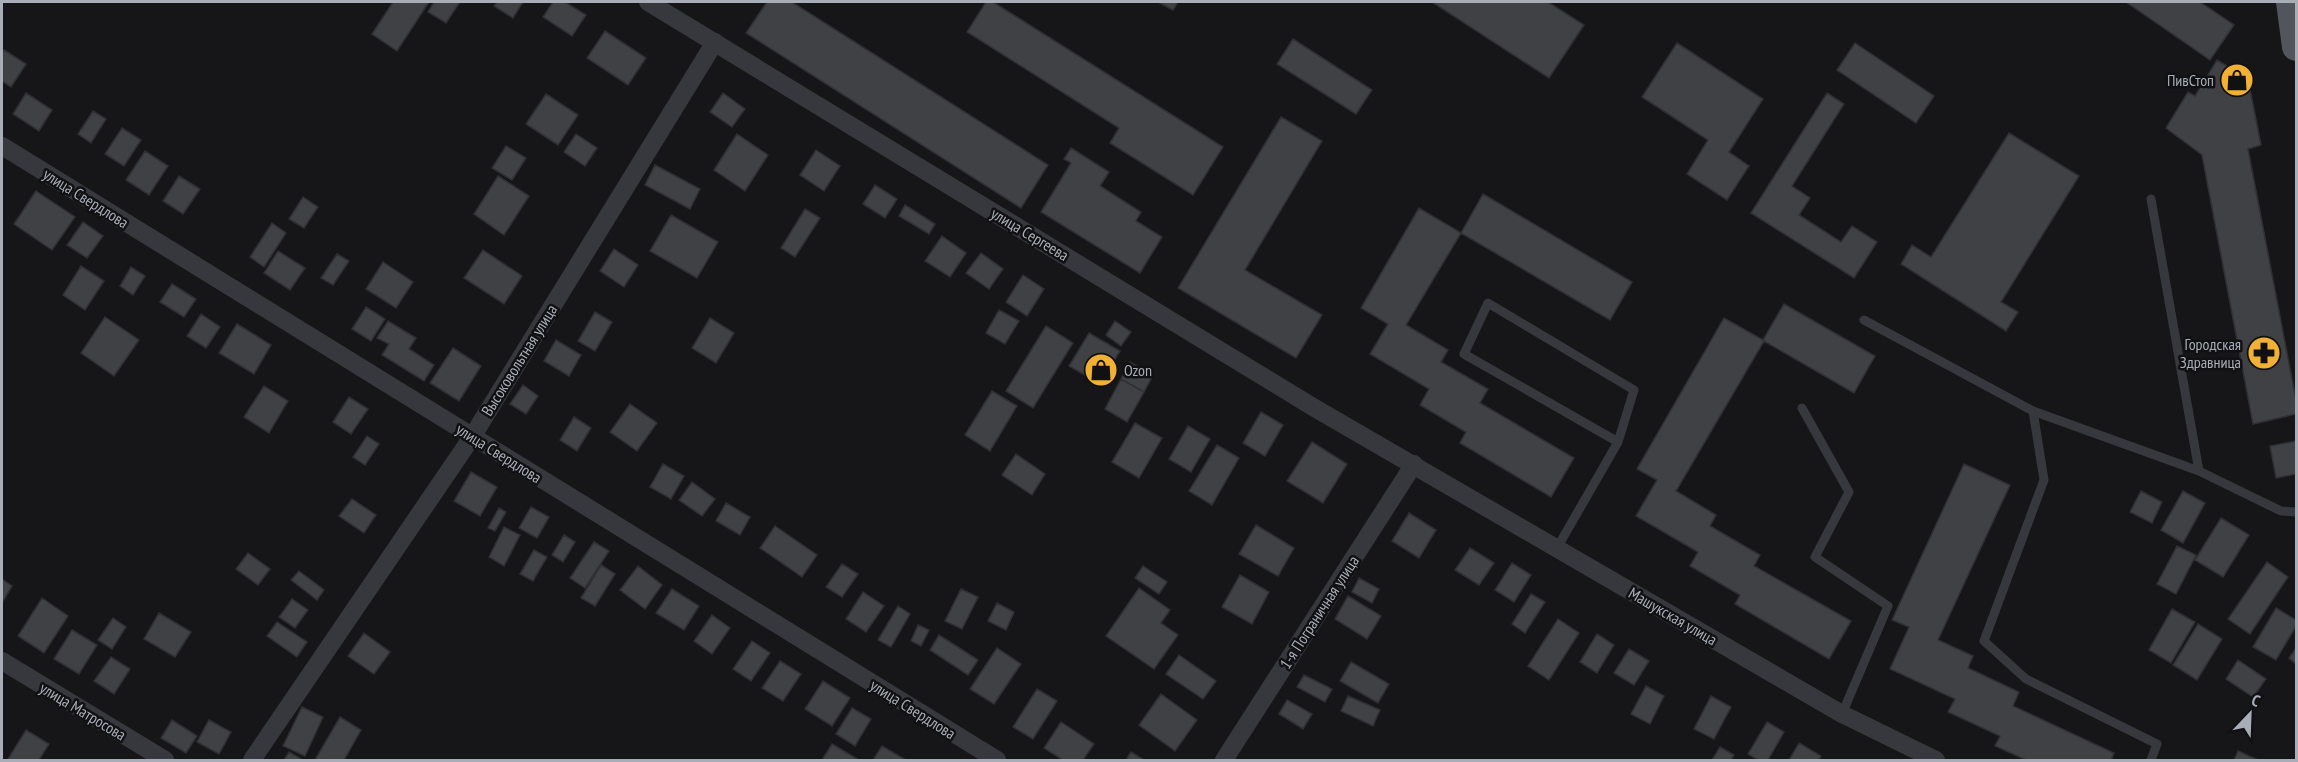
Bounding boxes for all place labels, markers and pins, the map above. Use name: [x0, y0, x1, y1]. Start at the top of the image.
shop icon: ПивСтоп: [2219, 62, 2255, 98]
place label: ПивСтоп: [2167, 70, 2214, 90]
place label: Городская Здравница: [2180, 334, 2241, 372]
pharmacy icon: Городская Здравница: [2246, 335, 2282, 371]
shop icon: Ozon: [1083, 352, 1119, 388]
place label: Ozon: [1124, 360, 1152, 380]

